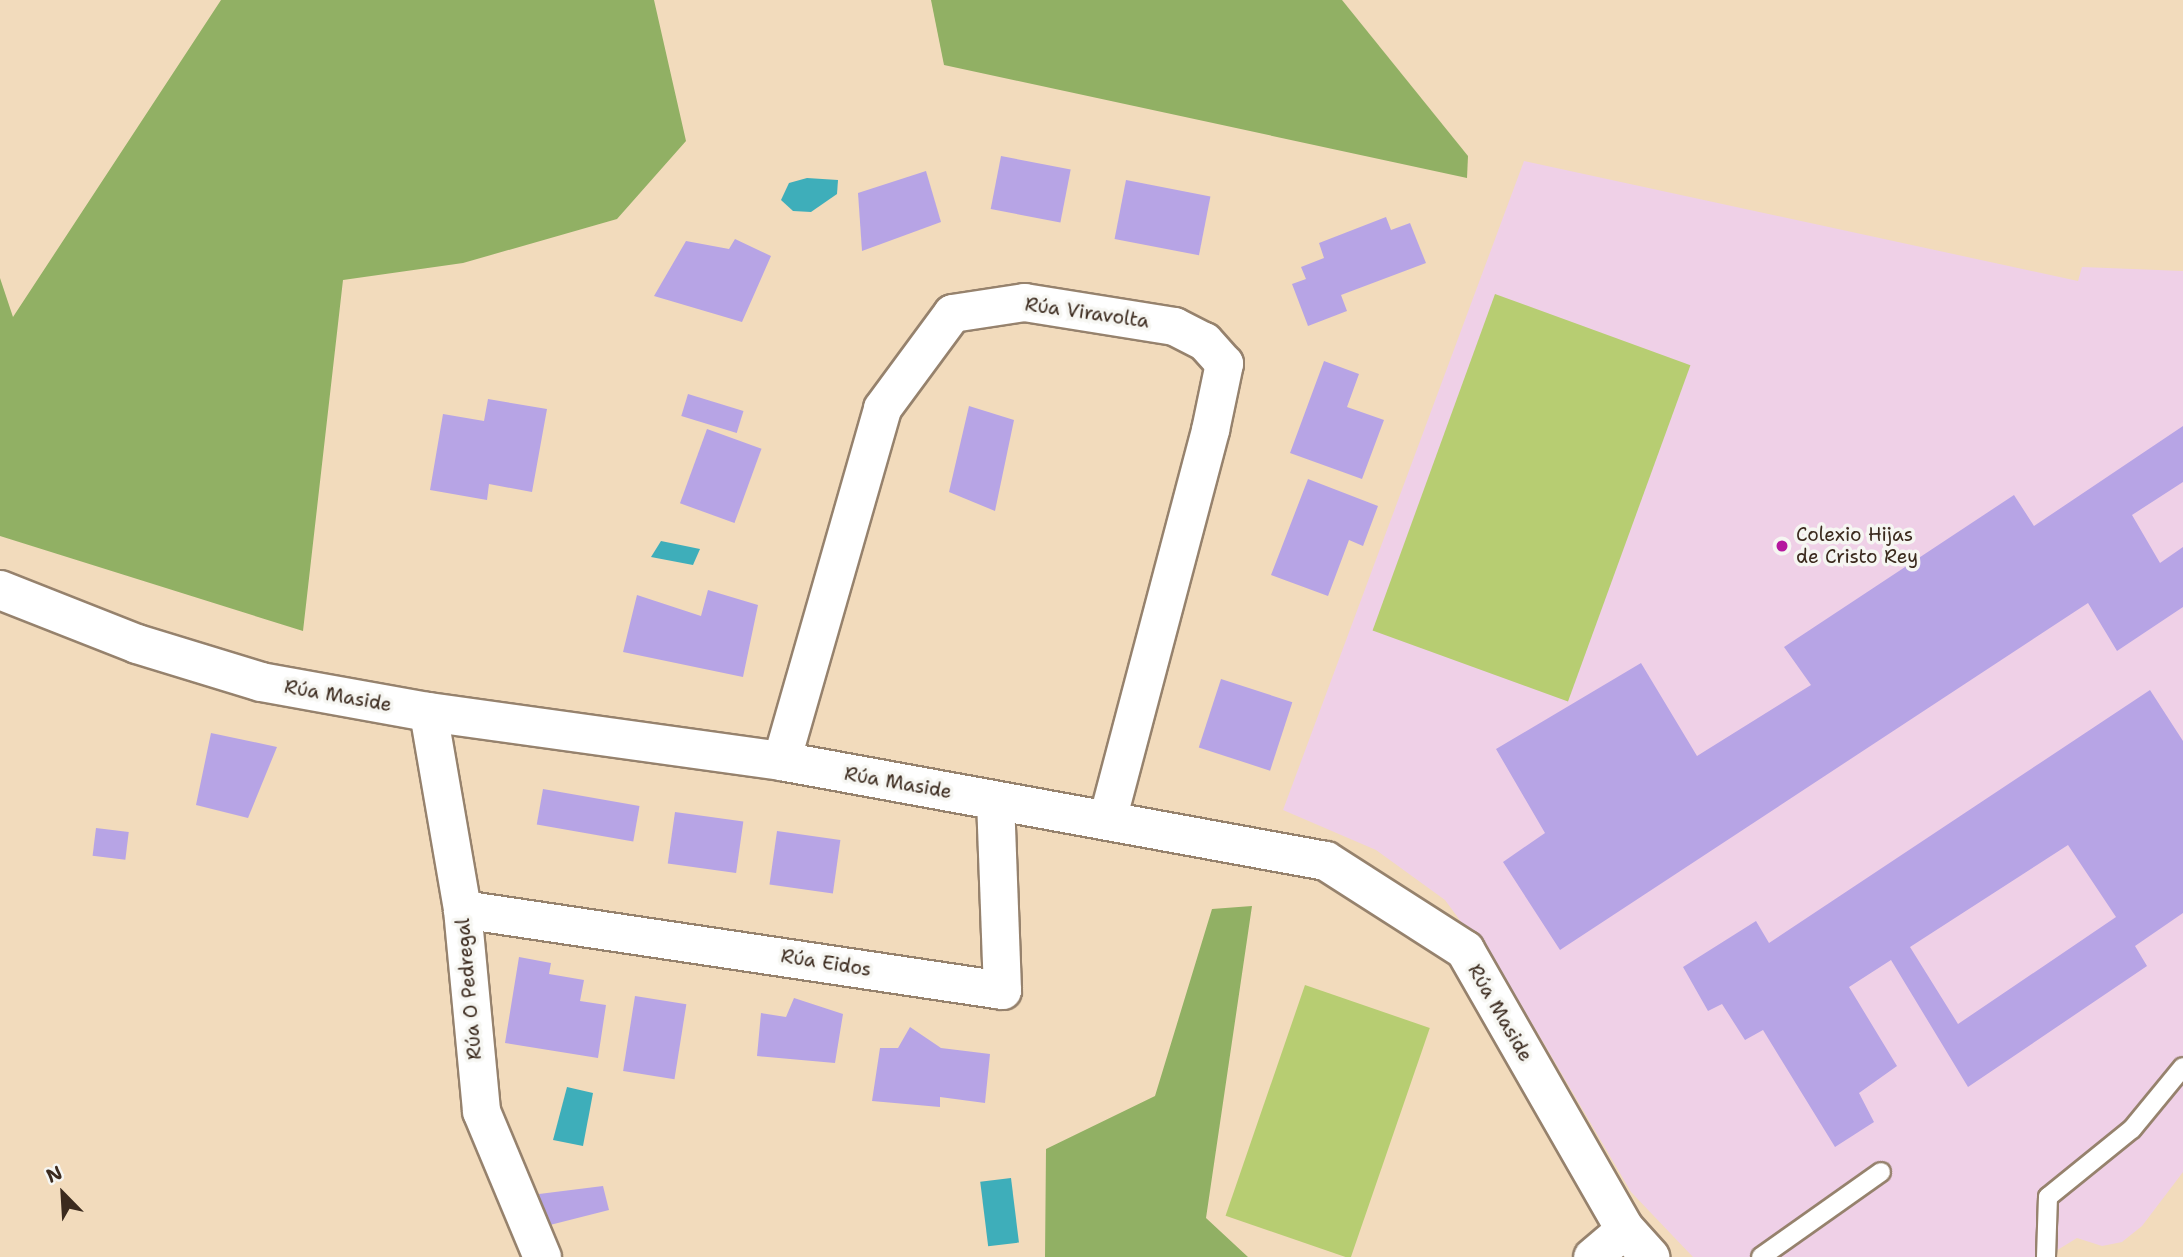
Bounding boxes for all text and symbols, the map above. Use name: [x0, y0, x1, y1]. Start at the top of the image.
street label: Rúa Viravolta: [1023, 293, 1151, 333]
place label: Colexio Hijas de Cristo Rey: [1796, 524, 1918, 568]
marker: Colexio Hijas de Cristo Rey: [1774, 538, 1790, 554]
street label: Rúa Maside: [283, 675, 393, 717]
street label: Rúa Maside: [843, 762, 953, 804]
street label: Rúa O Pedregal: [451, 917, 487, 1061]
street label: Rúa Eidos: [779, 945, 873, 981]
street label: Rúa Maside: [1463, 960, 1537, 1066]
north arrow: [28, 1159, 98, 1229]
text: N: [42, 1160, 66, 1189]

